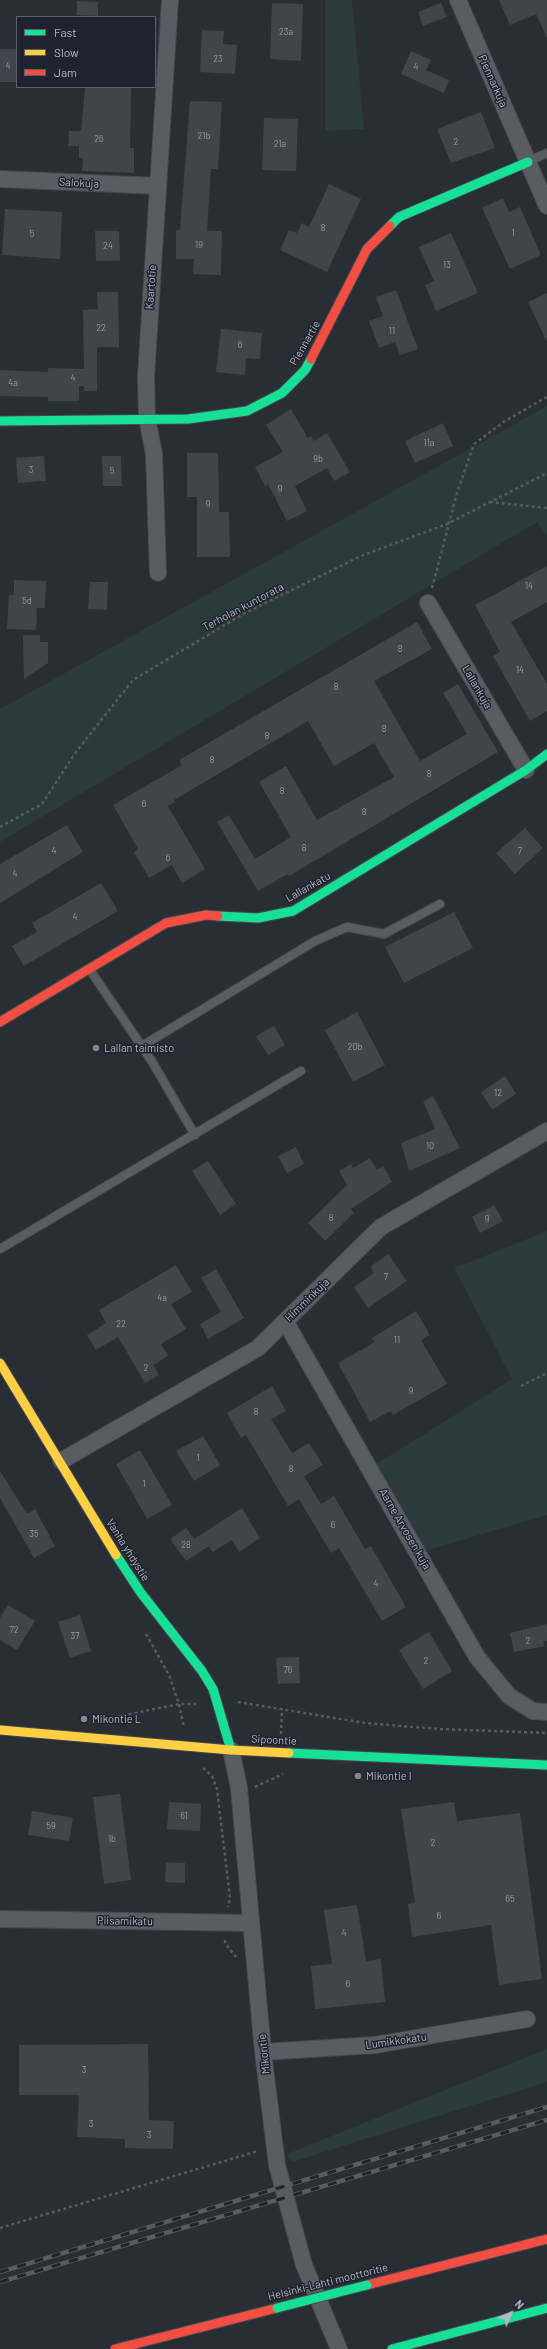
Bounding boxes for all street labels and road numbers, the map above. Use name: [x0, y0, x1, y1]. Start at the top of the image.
street label: Piennarkuja: [476, 53, 510, 109]
street label: Salokuja: [59, 175, 99, 191]
street label: Kaartotie: [143, 264, 159, 310]
street label: Piennartie: [287, 318, 323, 368]
street label: Terholan kuntorata: [200, 580, 286, 634]
street label: Lallankuja: [459, 663, 495, 711]
street label: Lallankatu: [283, 869, 333, 905]
street label: Himminkuja: [282, 1276, 332, 1324]
street label: Aarne Arvosen kuja: [376, 1486, 434, 1572]
street label: Vanha yhdystie: [104, 1516, 152, 1584]
street label: Sipoontie: [251, 1732, 297, 1748]
street label: Piisamikatu: [97, 1914, 153, 1928]
street label: Lumikkokatu: [365, 2030, 427, 2052]
street label: Mikontie: [255, 2033, 273, 2075]
street label: Helsinki-Lahti moottoritie: [267, 2261, 389, 2303]

